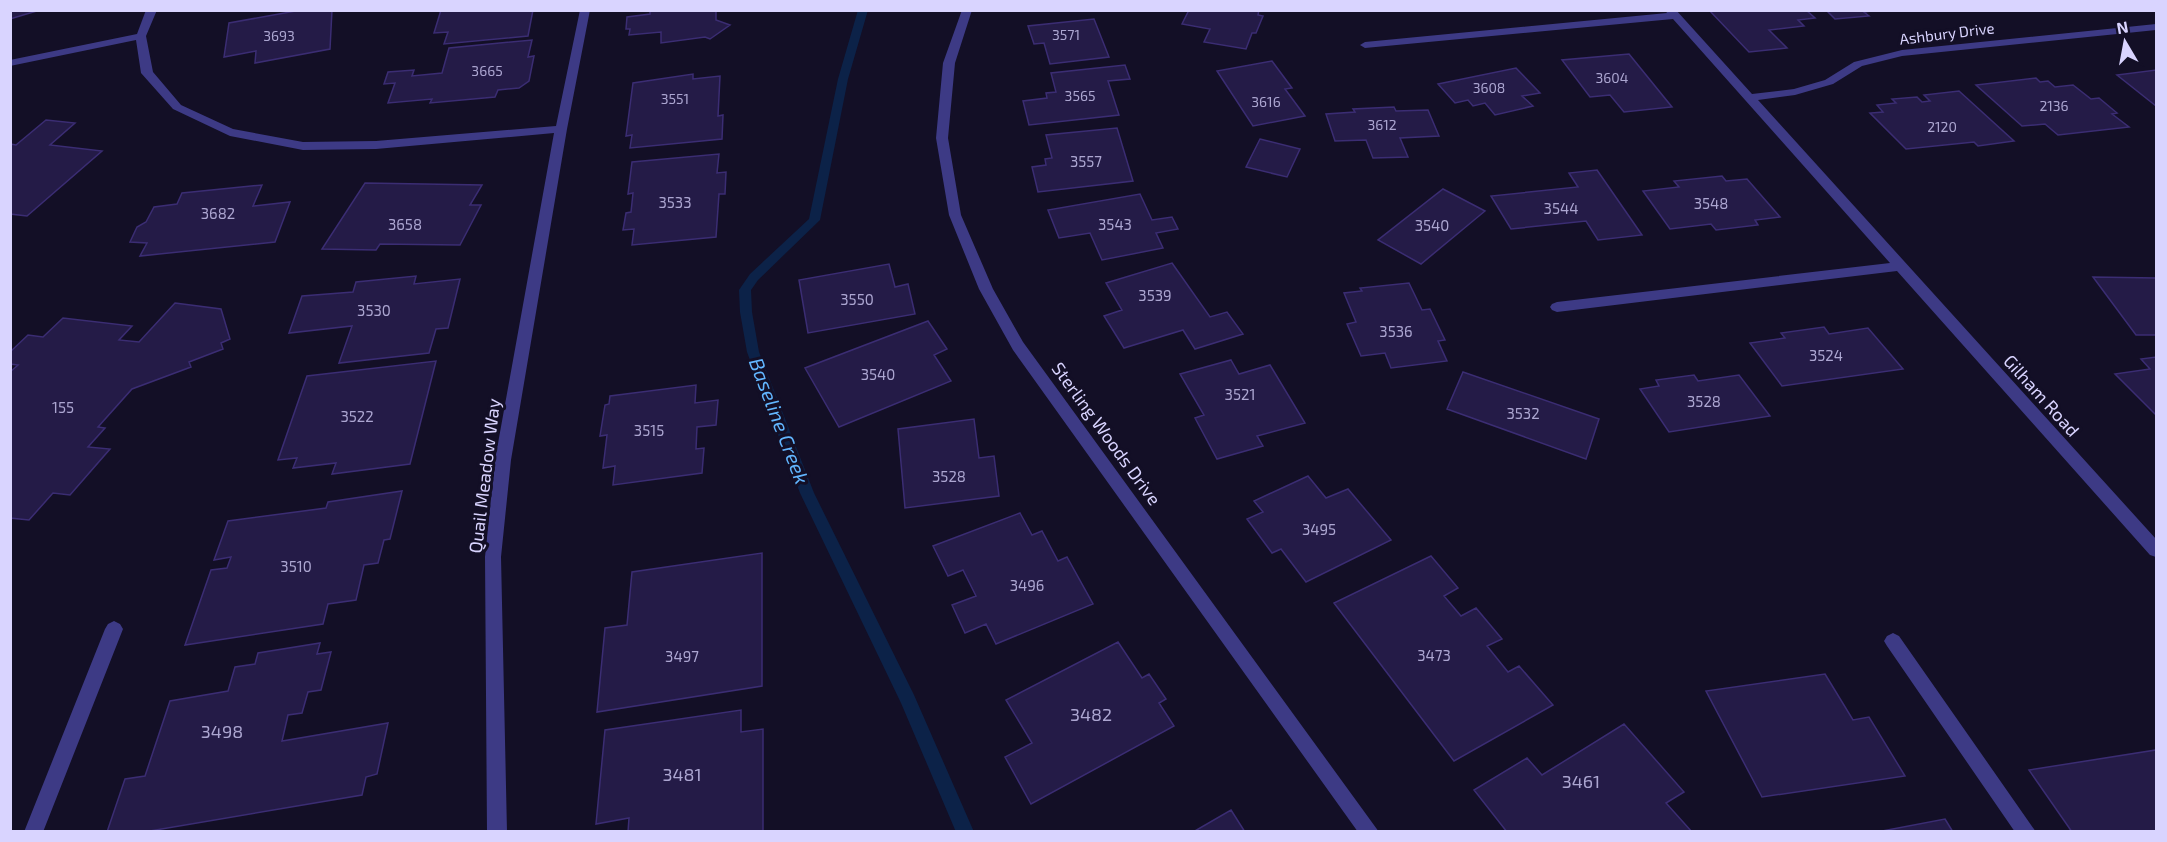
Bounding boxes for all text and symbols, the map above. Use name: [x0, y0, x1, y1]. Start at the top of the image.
north arrow: [2095, 12, 2155, 72]
text: N: [2115, 16, 2130, 37]
street label: Ashbury Drive: [1898, 18, 1995, 48]
house number: 3571: [1052, 26, 1080, 43]
house number: 3693: [263, 27, 295, 44]
house number: 3665: [471, 62, 503, 79]
house number: 3604: [1596, 69, 1628, 86]
house number: 3608: [1473, 79, 1505, 96]
house number: 3565: [1065, 87, 1095, 104]
house number: 3551: [661, 90, 689, 107]
house number: 3616: [1251, 93, 1281, 110]
house number: 2136: [2039, 97, 2069, 114]
house number: 3612: [1367, 116, 1397, 133]
house number: 2120: [1927, 118, 1957, 135]
house number: 3557: [1070, 152, 1102, 170]
house number: 3533: [658, 193, 692, 211]
house number: 3548: [1694, 194, 1728, 212]
house number: 3544: [1544, 199, 1578, 217]
house number: 3682: [201, 204, 235, 222]
house number: 3658: [388, 215, 422, 233]
house number: 3543: [1098, 215, 1132, 233]
house number: 3540: [1415, 216, 1449, 234]
house number: 3539: [1138, 286, 1172, 304]
house number: 3550: [840, 290, 874, 308]
house number: 3530: [357, 301, 391, 319]
house number: 3536: [1379, 322, 1413, 340]
house number: 3524: [1809, 346, 1843, 364]
street label: Gilham Road: [1999, 350, 2084, 441]
water label: Baseline Creek: [745, 354, 815, 487]
street label: Sterling Woods Drive: [1048, 358, 1166, 509]
house number: 3540: [861, 365, 895, 383]
house number: 3521: [1225, 385, 1255, 403]
house number: 3528: [1687, 392, 1721, 410]
street label: Quail Meadow Way: [464, 397, 504, 555]
house number: 155: [52, 398, 74, 416]
house number: 3532: [1506, 404, 1540, 422]
house number: 3522: [340, 407, 374, 425]
house number: 3515: [634, 421, 664, 439]
house number: 3528: [932, 467, 966, 485]
house number: 3495: [1302, 520, 1336, 538]
house number: 3510: [280, 557, 312, 575]
house number: 3496: [1010, 576, 1044, 594]
house number: 3473: [1417, 646, 1451, 664]
house number: 3497: [665, 647, 699, 665]
house number: 3482: [1070, 703, 1112, 725]
house number: 3498: [201, 720, 243, 742]
house number: 3481: [662, 763, 702, 785]
house number: 3461: [1562, 770, 1600, 792]

